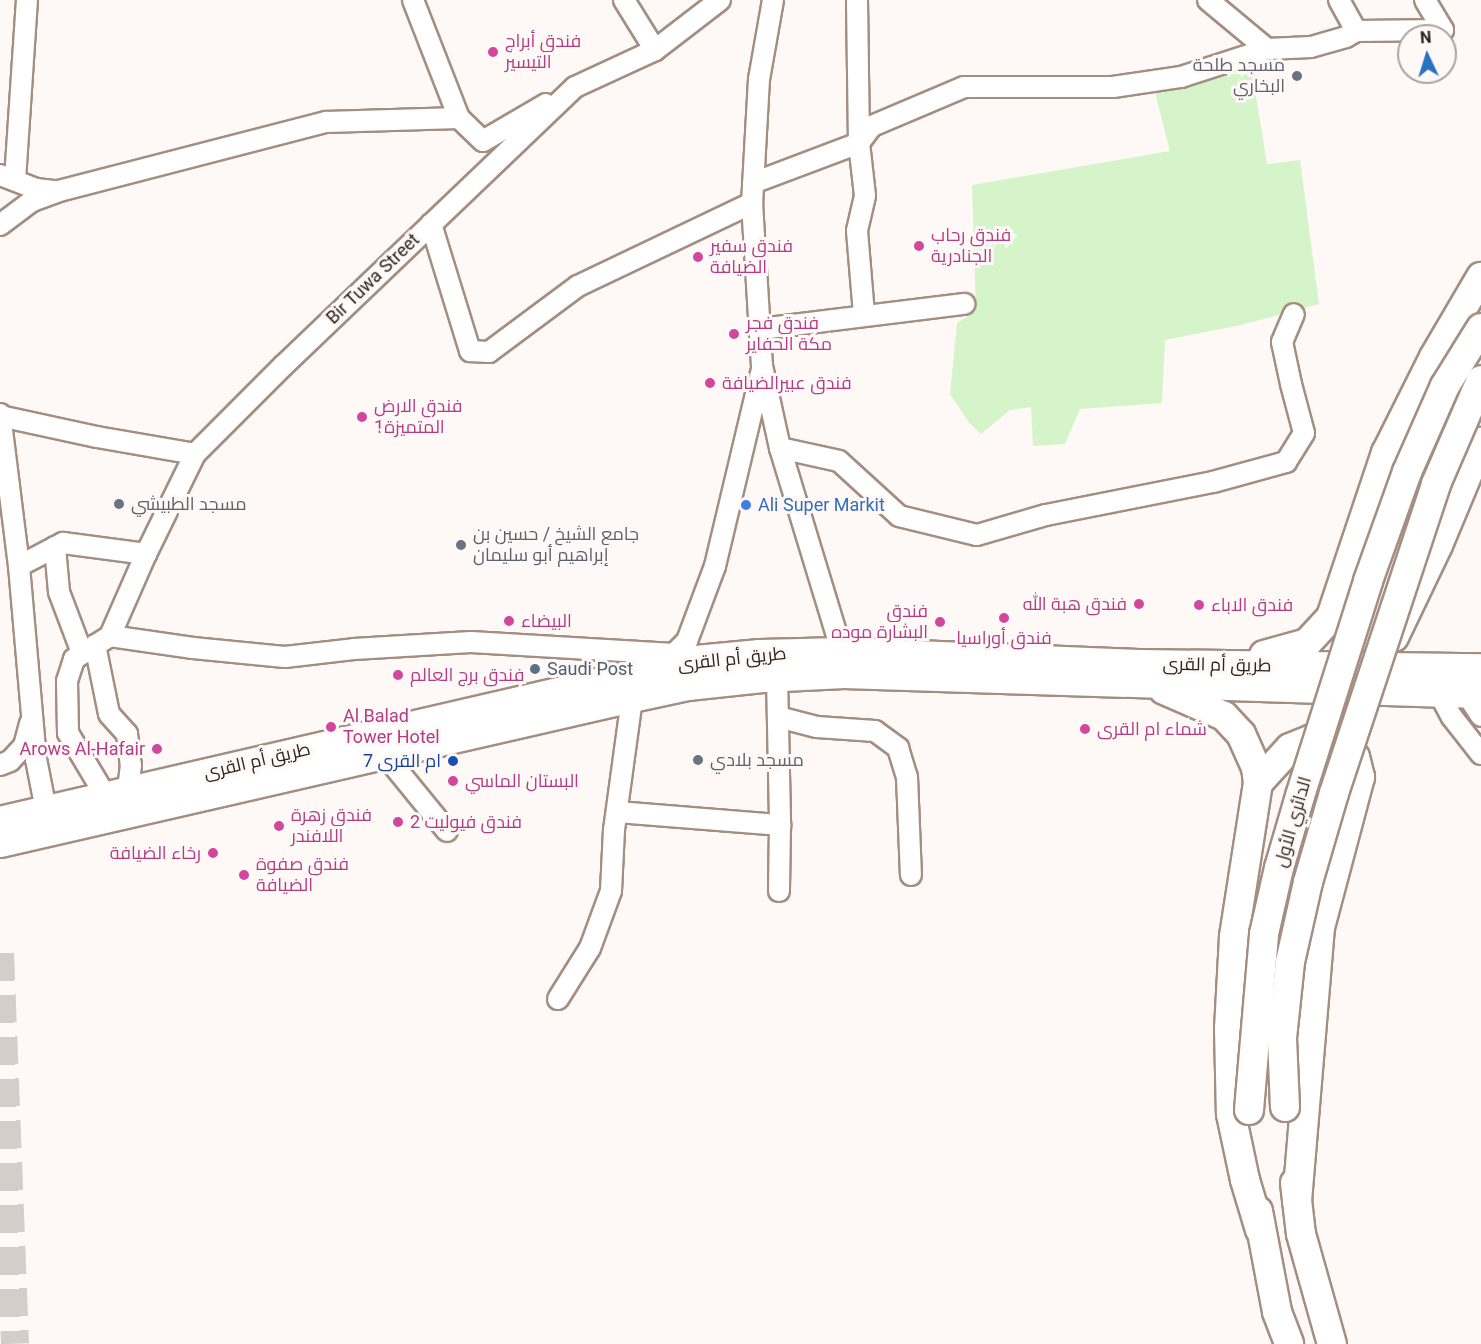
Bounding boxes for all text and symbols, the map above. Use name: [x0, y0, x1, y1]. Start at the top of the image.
north arrow: [1397, 24, 1457, 84]
text: N: [1420, 28, 1432, 47]
place label: فندق أبراج التيسير: [505, 31, 581, 74]
marker: فندق أبراج التيسير: [486, 45, 500, 59]
place label: مسجد طلحة البخاري: [1193, 55, 1285, 98]
marker: مسجد طلحة البخاري: [1290, 69, 1304, 83]
place label: فندق رحاب الجنادرية: [931, 225, 1011, 268]
street label: Bir Tuwa Street: [322, 229, 424, 329]
place label: فندق سفير الضيافة: [710, 236, 793, 278]
marker: فندق رحاب الجنادرية: [912, 239, 926, 253]
marker: فندق سفير الضيافة: [691, 250, 705, 264]
place label: فندق فجر مكة الحفاير: [746, 313, 832, 356]
marker: فندق فجر مكة الحفاير: [727, 327, 741, 341]
place label: فندق عبيرالضيافة: [722, 372, 852, 394]
marker: فندق عبيرالضيافة: [703, 376, 717, 390]
place label: فندق الارض المتميزة1: [374, 396, 462, 438]
marker: فندق الارض المتميزة1: [355, 410, 369, 424]
place label: مسجد الطبيشي: [131, 493, 246, 515]
place label: Ali Super Markit: [758, 494, 885, 516]
marker: مسجد الطبيشي: [112, 497, 126, 511]
marker: Ali Super Markit: [739, 498, 753, 512]
place label: جامع الشيخ / حسين بن إبراهيم أبو سليمان: [473, 524, 639, 566]
marker: جامع الشيخ / حسين بن إبراهيم أبو سليمان: [454, 538, 468, 552]
place label: فندق هبة الله: [1023, 593, 1127, 615]
place label: فندق الاباء: [1211, 594, 1293, 616]
marker: فندق هبة الله: [1132, 597, 1146, 611]
marker: فندق الاباء: [1192, 598, 1206, 612]
place label: فندق البشارة موده: [831, 601, 928, 644]
place label: البيضاء: [521, 610, 572, 632]
marker: فندق أوراسيا: [997, 611, 1011, 625]
marker: البيضاء: [502, 614, 516, 628]
marker: فندق البشارة موده: [933, 615, 947, 629]
place label: فندق أوراسيا: [956, 627, 1052, 649]
street label: طريق أم القرى: [677, 643, 787, 675]
street label: طريق أم القرى: [1162, 653, 1272, 677]
place label: Saudi Post: [547, 658, 633, 680]
marker: Saudi Post: [528, 662, 542, 676]
place label: فندق برج العالم: [410, 664, 524, 686]
marker: فندق برج العالم: [391, 668, 405, 682]
place label: Al Balad Tower Hotel: [343, 706, 440, 748]
place label: شماء ام القرى: [1097, 718, 1207, 740]
marker: Al Balad Tower Hotel: [324, 720, 338, 734]
marker: شماء ام القرى: [1078, 722, 1092, 736]
place label: Arows Al-Hafair: [20, 738, 145, 760]
street label: طريق أم القرى: [201, 738, 313, 784]
marker: Arows Al-Hafair: [150, 742, 164, 756]
place label: مسجد بلادي: [710, 749, 804, 771]
place label: ام القرى 7: [363, 750, 441, 772]
marker: مسجد بلادي: [691, 753, 705, 767]
marker: ام القرى 7: [446, 754, 460, 768]
place label: البستان الماسي: [465, 770, 579, 792]
marker: البستان الماسي: [446, 774, 460, 788]
street label: الدائري الأول: [1270, 774, 1316, 870]
place label: فندق زهرة اللافندر: [291, 805, 372, 848]
place label: فندق فيوليت 2: [410, 811, 522, 833]
marker: فندق فيوليت 2: [391, 815, 405, 829]
marker: فندق زهرة اللافندر: [272, 819, 286, 833]
place label: رخاء الضيافة: [110, 842, 201, 864]
marker: رخاء الضيافة: [206, 846, 220, 860]
place label: فندق صفوة الضيافة: [256, 854, 349, 896]
marker: فندق صفوة الضيافة: [237, 868, 251, 882]

